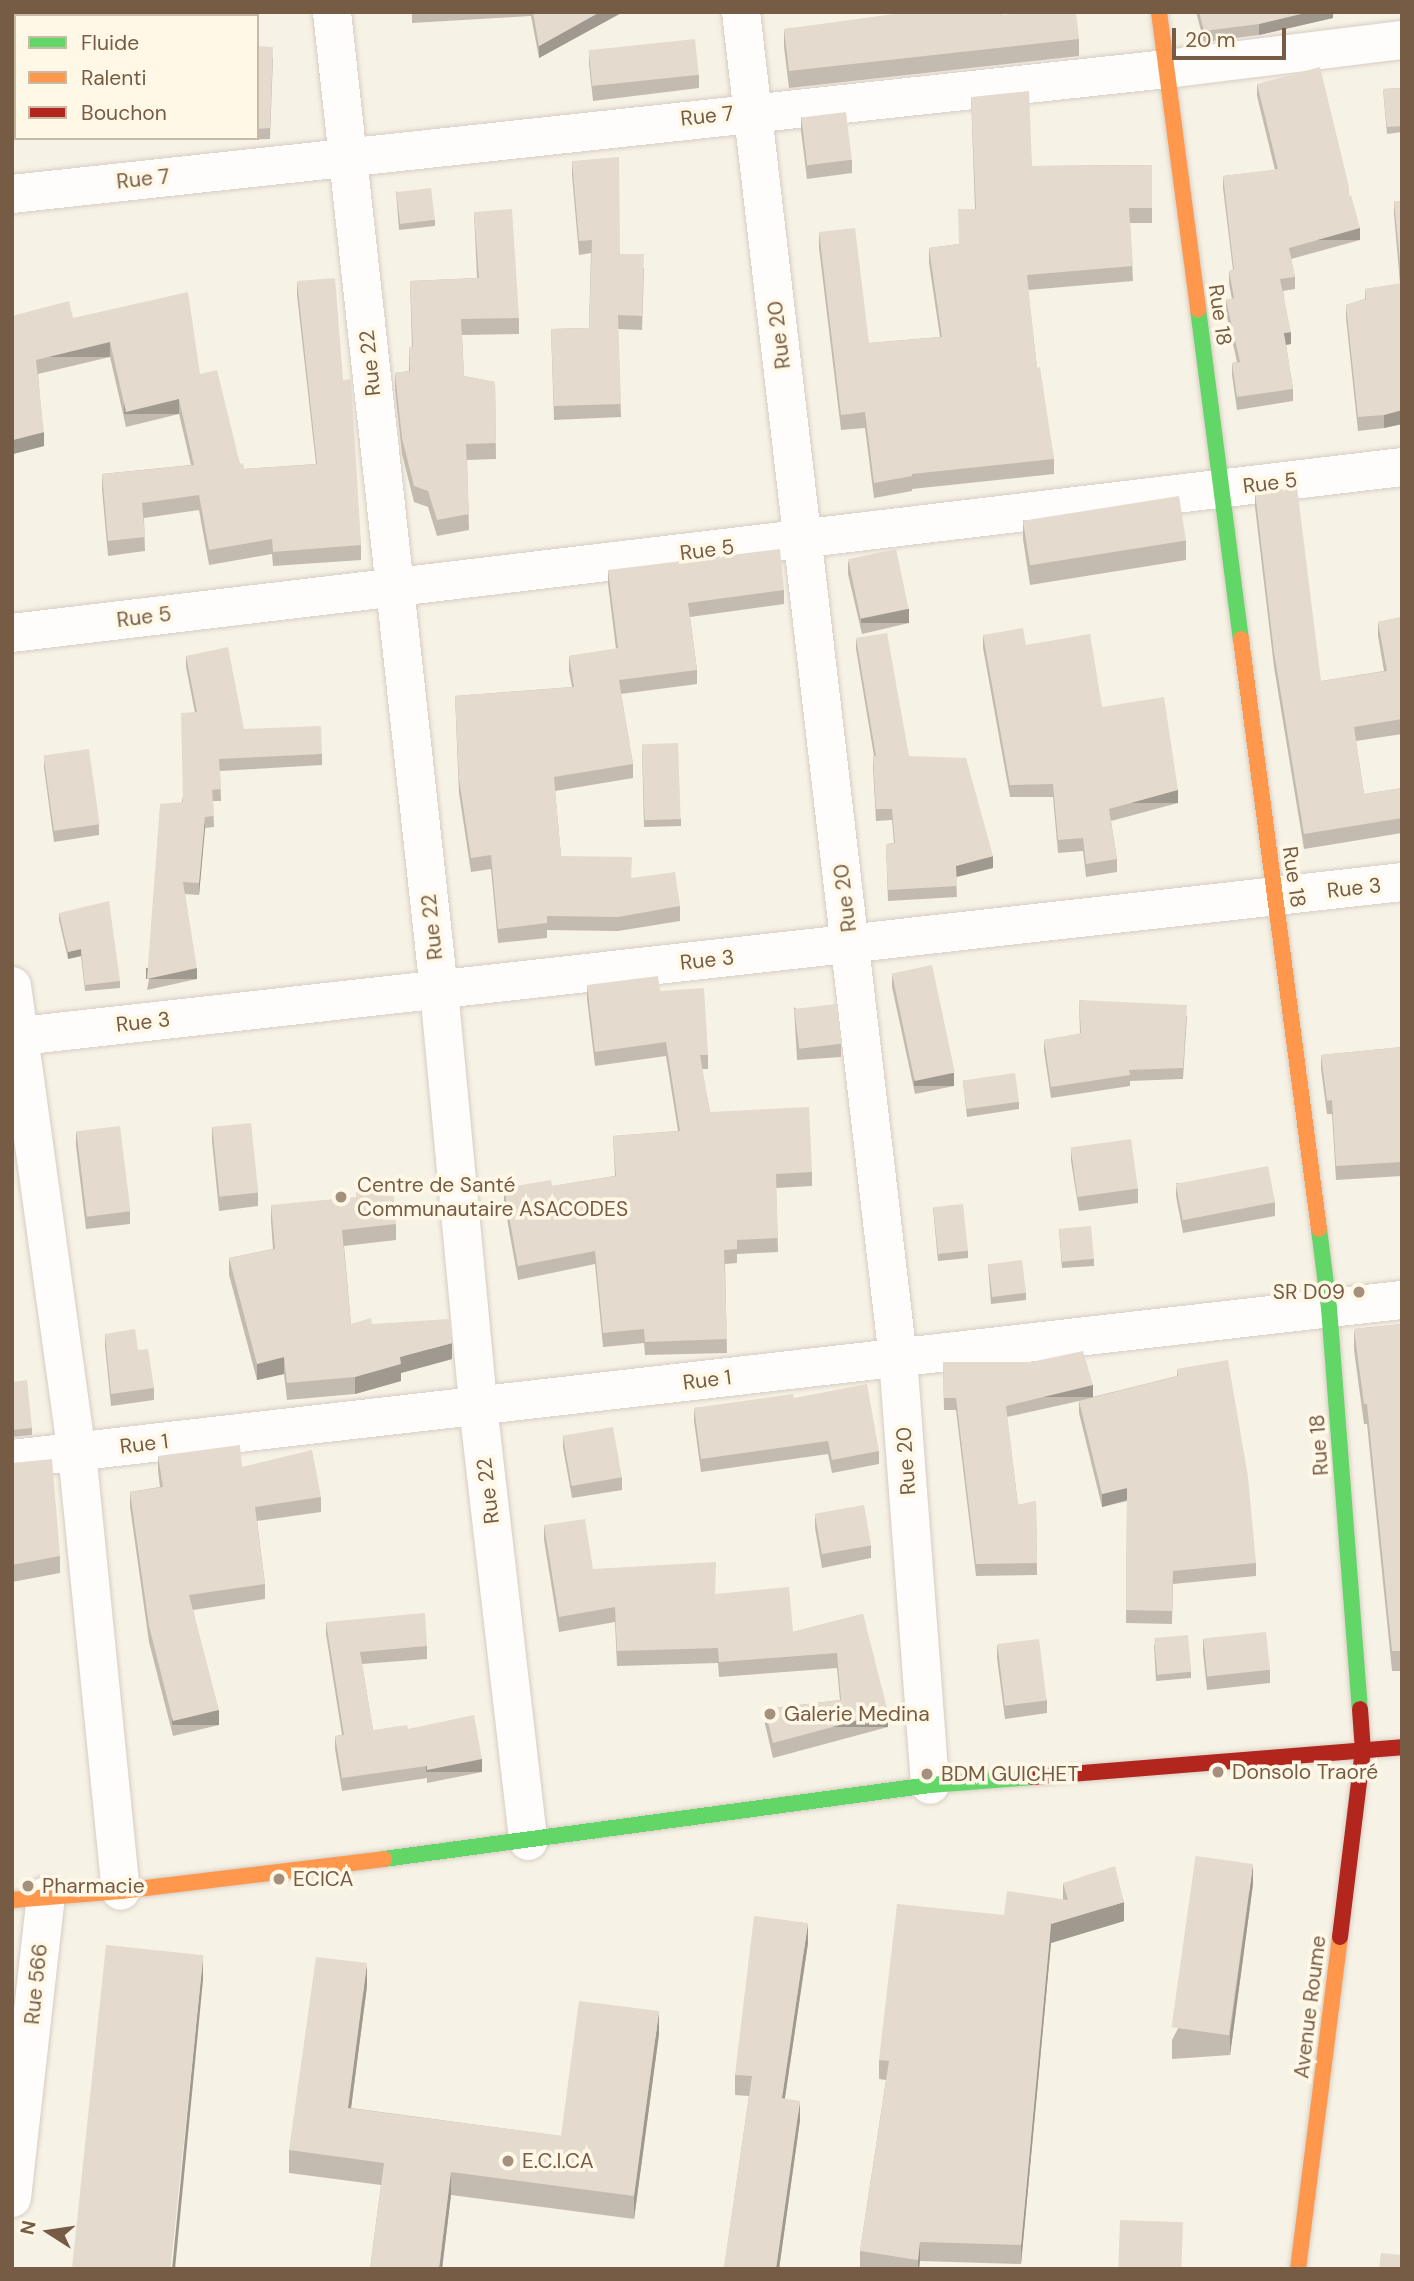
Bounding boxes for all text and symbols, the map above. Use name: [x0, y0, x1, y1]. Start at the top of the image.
legend: [14, 14, 259, 140]
scale bar: [1176, 14, 1290, 58]
text: 20 m: [1185, 26, 1236, 54]
text: Fluide: [81, 29, 139, 57]
text: Ralenti: [81, 64, 147, 92]
text: Bouchon: [81, 99, 167, 127]
street label: Rue 7: [679, 101, 735, 131]
street label: Rue 7: [115, 164, 171, 194]
street label: Rue 18: [1203, 283, 1237, 347]
street label: Rue 20: [762, 300, 796, 370]
street label: Rue 22: [354, 329, 386, 397]
street label: Rue 5: [1241, 467, 1299, 499]
street label: Rue 5: [678, 534, 736, 566]
street label: Rue 5: [115, 601, 173, 633]
street label: Rue 18: [1277, 845, 1311, 909]
street label: Rue 20: [828, 863, 862, 933]
street label: Rue 3: [1326, 873, 1382, 903]
street label: Rue 22: [416, 893, 448, 961]
street label: Rue 3: [679, 945, 735, 975]
street label: Rue 3: [115, 1007, 171, 1037]
place label: Centre de Santé Communautaire ASACODES: [357, 1172, 628, 1222]
marker: Centre de Santé Communautaire ASACODES: [331, 1187, 351, 1207]
place label: SR D09: [1273, 1279, 1345, 1305]
marker: SR D09: [1351, 1284, 1367, 1300]
street label: Rue 1: [681, 1365, 733, 1395]
street label: Rue 18: [1304, 1414, 1334, 1476]
street label: Rue 20: [891, 1426, 921, 1496]
street label: Rue 1: [118, 1429, 170, 1459]
street label: Rue 22: [471, 1457, 505, 1525]
place label: Galerie Medina: [784, 1701, 930, 1727]
marker: Galerie Medina: [762, 1706, 778, 1722]
place label: Donsolo Traoré: [1232, 1759, 1378, 1785]
place label: BDM GUICHET: [941, 1761, 1079, 1787]
marker: Donsolo Traoré: [1210, 1764, 1226, 1780]
marker: BDM GUICHET: [919, 1766, 935, 1782]
place label: ECICA: [293, 1866, 353, 1892]
marker: ECICA: [271, 1871, 287, 1887]
place label: Pharmacie: [42, 1873, 145, 1899]
marker: Pharmacie: [20, 1878, 36, 1894]
street label: Avenue Roume: [1289, 1934, 1331, 2080]
street label: Rue 566: [19, 1942, 53, 2026]
place label: E.C.I.CA: [522, 2148, 594, 2174]
marker: E.C.I.CA: [500, 2153, 516, 2169]
north arrow: [14, 2197, 84, 2267]
text: N: [14, 2218, 42, 2237]

